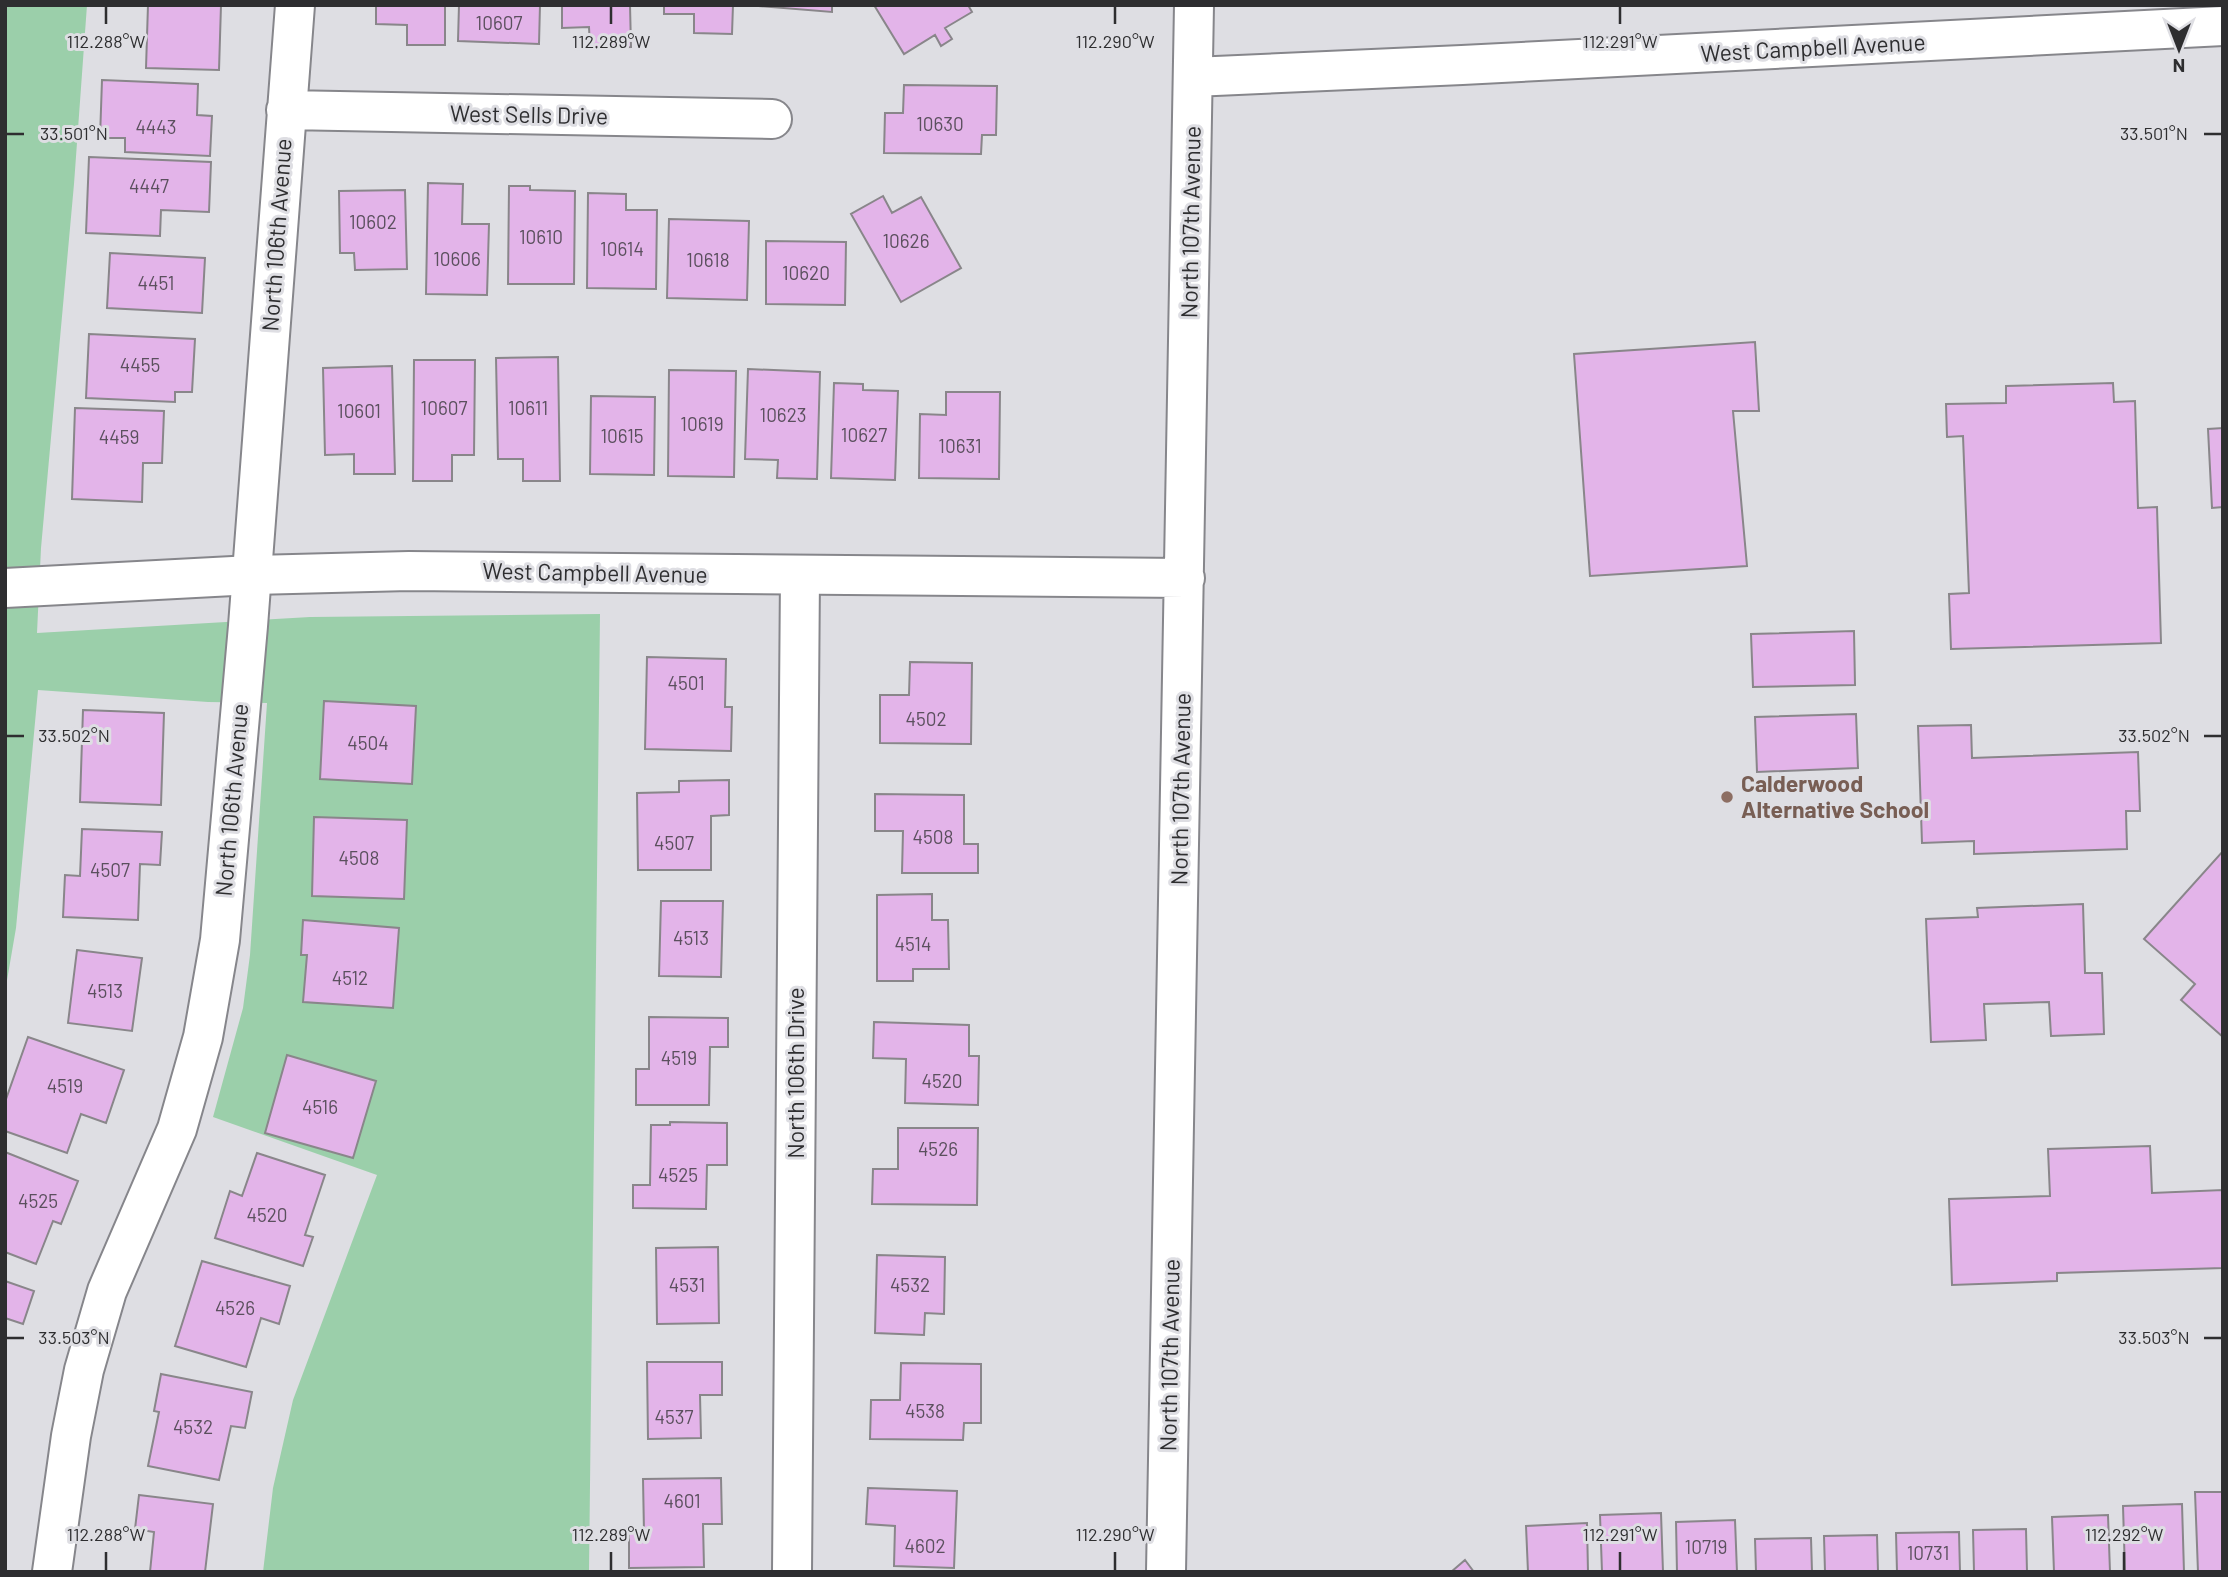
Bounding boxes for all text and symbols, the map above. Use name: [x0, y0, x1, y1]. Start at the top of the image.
house number: 10607: [476, 11, 522, 34]
north arrow: [2144, 14, 2214, 84]
street label: West Campbell Avenue: [1700, 27, 1926, 67]
text: 112.288°W: [67, 30, 145, 52]
text: 112.289°W: [572, 30, 650, 52]
text: 112.290°W: [1075, 30, 1155, 52]
text: 112.291°W: [1583, 30, 1658, 52]
text: N: [2173, 55, 2185, 78]
street label: West Sells Drive: [450, 99, 608, 129]
house number: 10630: [916, 112, 964, 135]
house number: 4443: [135, 115, 177, 138]
text: 33.501°N: [40, 122, 108, 144]
text: 33.501°N: [2120, 122, 2188, 144]
street label: North 107th Avenue: [1174, 125, 1206, 318]
street label: North 106th Avenue: [255, 137, 297, 332]
house number: 4447: [129, 174, 169, 197]
house number: 10602: [349, 210, 397, 233]
house number: 10610: [519, 225, 563, 248]
house number: 10626: [882, 229, 930, 252]
house number: 10614: [600, 237, 644, 260]
house number: 10606: [433, 247, 481, 270]
house number: 10618: [686, 248, 730, 271]
house number: 10620: [782, 261, 830, 284]
house number: 4451: [138, 271, 174, 294]
house number: 4455: [120, 353, 160, 376]
house number: 10607: [421, 396, 467, 419]
house number: 10611: [508, 396, 548, 419]
house number: 10601: [337, 399, 381, 422]
house number: 10623: [759, 403, 807, 426]
house number: 10619: [680, 412, 724, 435]
house number: 10627: [841, 423, 887, 446]
house number: 10615: [600, 424, 644, 447]
house number: 4459: [99, 425, 139, 448]
house number: 10631: [938, 434, 982, 457]
street label: West Campbell Avenue: [482, 556, 708, 588]
house number: 4501: [667, 671, 705, 694]
street label: North 107th Avenue: [1164, 692, 1196, 885]
street label: North 106th Avenue: [209, 702, 253, 898]
house number: 4502: [905, 707, 947, 730]
text: 33.502°N: [38, 724, 110, 746]
text: 33.502°N: [2118, 724, 2190, 746]
house number: 4504: [347, 731, 389, 754]
place label: Calderwood Alternative School: [1741, 769, 1929, 823]
marker: Calderwood Alternative School: [1719, 789, 1735, 805]
house number: 4508: [913, 825, 953, 848]
house number: 4507: [654, 831, 694, 854]
house number: 4508: [339, 846, 379, 869]
house number: 4507: [90, 858, 130, 881]
house number: 4513: [673, 926, 709, 949]
house number: 4514: [895, 932, 931, 955]
house number: 4512: [332, 966, 368, 989]
house number: 4513: [87, 979, 123, 1002]
street label: North 106th Drive: [781, 987, 809, 1159]
house number: 4519: [661, 1046, 697, 1069]
house number: 4520: [921, 1069, 963, 1092]
house number: 4519: [47, 1074, 83, 1097]
house number: 4516: [302, 1095, 338, 1118]
house number: 4526: [918, 1137, 958, 1160]
house number: 4525: [658, 1163, 698, 1186]
house number: 4525: [18, 1189, 58, 1212]
house number: 4520: [246, 1203, 288, 1226]
street label: North 107th Avenue: [1153, 1258, 1185, 1451]
house number: 4531: [669, 1273, 705, 1296]
house number: 4532: [890, 1273, 930, 1296]
house number: 4526: [215, 1296, 255, 1319]
text: 33.503°N: [38, 1326, 110, 1348]
text: 33.503°N: [2118, 1326, 2190, 1348]
house number: 4538: [905, 1399, 945, 1422]
house number: 4537: [654, 1405, 694, 1428]
house number: 4532: [173, 1415, 213, 1438]
house number: 4601: [663, 1489, 701, 1512]
text: 112.288°W: [67, 1523, 145, 1545]
text: 112.289°W: [572, 1523, 650, 1545]
text: 112.290°W: [1075, 1523, 1155, 1545]
text: 112.291°W: [1583, 1523, 1658, 1545]
text: 112.292°W: [2085, 1523, 2164, 1545]
house number: 4602: [904, 1534, 946, 1557]
house number: 10719: [1685, 1535, 1727, 1558]
house number: 10731: [1907, 1541, 1949, 1564]

